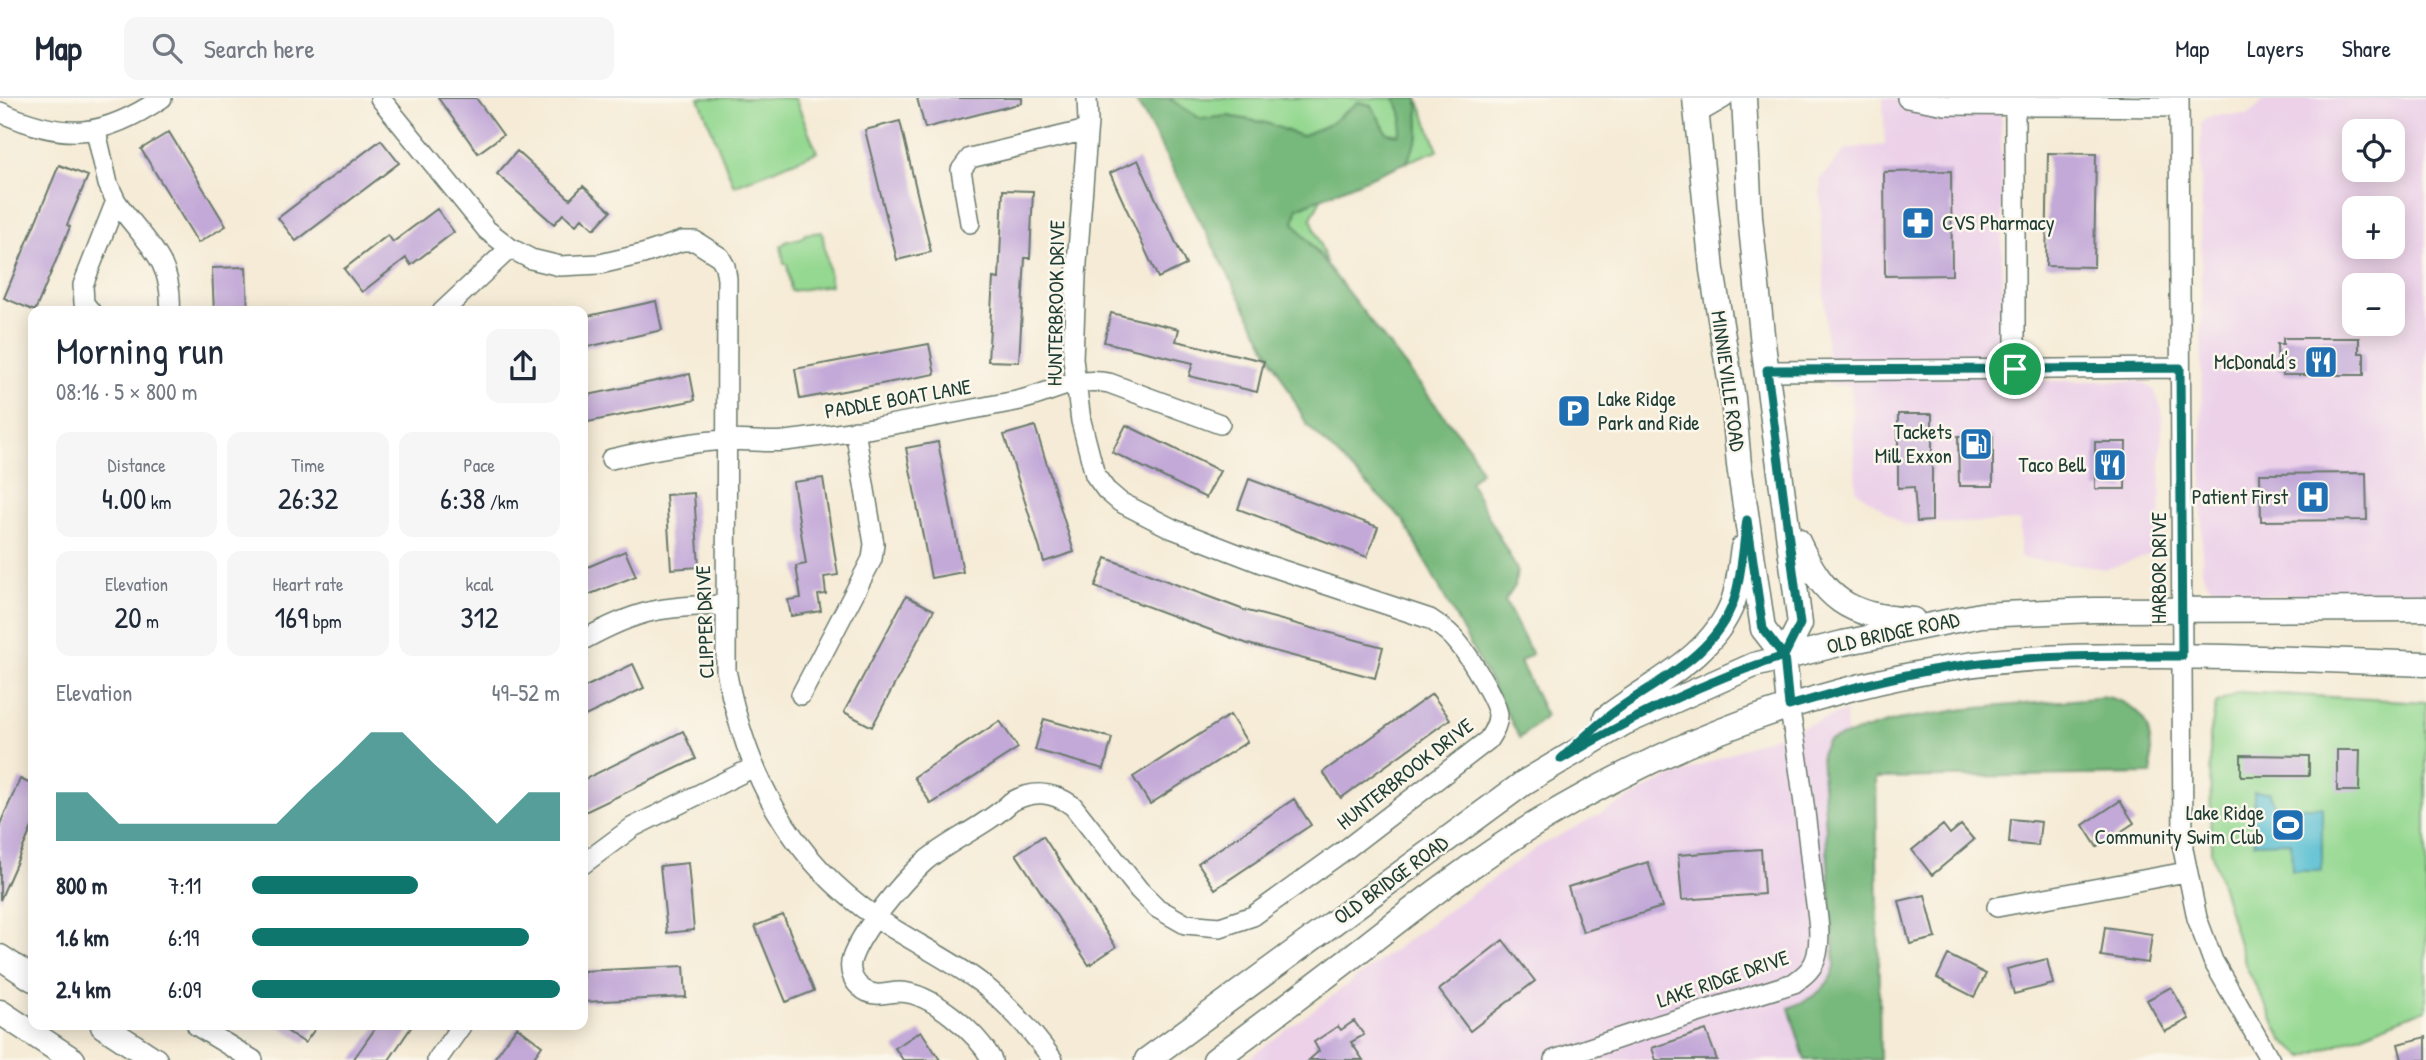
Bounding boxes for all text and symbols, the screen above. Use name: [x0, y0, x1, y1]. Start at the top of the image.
search box: [124, 17, 614, 80]
text: Map: [35, 26, 82, 70]
icon: search: [148, 29, 186, 67]
text: Search here: [204, 31, 315, 66]
text: Map: [2175, 32, 2209, 64]
text: Layers: [2247, 32, 2304, 64]
text: Share: [2342, 32, 2391, 64]
map controls: [2342, 119, 2405, 336]
button: locate: [2342, 119, 2405, 182]
button: +: [2342, 196, 2405, 259]
pharmacy icon: CVS Pharmacy: [1899, 204, 1937, 242]
place label: CVS Pharmacy: [1942, 208, 2055, 237]
street label: HUNTERBROOK DRIVE: [1040, 220, 1071, 386]
button: −: [2342, 273, 2405, 336]
street label: MINNIEVILLE ROAD: [1704, 309, 1753, 453]
text: Morning run: [56, 324, 224, 376]
button: share: [486, 329, 560, 403]
pin: [1985, 339, 2045, 399]
restaurant icon: McDonald's: [2302, 343, 2340, 381]
place label: McDonald's: [2214, 347, 2296, 376]
icon: arrive: [1996, 350, 2034, 388]
street label: PADDLE BOAT LANE: [823, 371, 973, 426]
text: 08:16 · 5 × 800 m: [56, 376, 197, 407]
place label: Lake Ridge Park and Ride: [1598, 384, 1700, 437]
parking icon: Lake Ridge Park and Ride: [1555, 392, 1593, 430]
place label: Tackets Mill Exxon: [1875, 417, 1952, 470]
fuel station icon: Tackets Mill Exxon: [1957, 425, 1995, 463]
restaurant icon: Taco Bell: [2091, 446, 2129, 484]
place label: Taco Bell: [2018, 450, 2087, 479]
text: Distance: [108, 452, 166, 478]
text: Time: [291, 452, 325, 478]
text: Pace: [464, 452, 495, 478]
text: 4.00: [102, 478, 146, 518]
text: 26:32: [278, 478, 338, 518]
text: 6:38: [440, 478, 485, 518]
hospital icon: Patient First: [2294, 478, 2332, 516]
place label: Patient First: [2192, 482, 2289, 511]
text: km: [146, 489, 172, 515]
text: /km: [485, 489, 519, 515]
street label: HARBOR DRIVE: [2144, 512, 2173, 624]
street label: CLIPPER DRIVE: [688, 565, 721, 679]
text: Elevation: [105, 571, 168, 597]
text: Heart rate: [273, 571, 343, 597]
text: kcal: [465, 571, 493, 597]
text: 20: [114, 597, 142, 637]
text: 169: [274, 597, 308, 637]
text: 312: [460, 597, 499, 637]
street label: OLD BRIDGE ROAD: [1824, 604, 1962, 661]
text: m: [142, 608, 159, 634]
text: bpm: [308, 608, 342, 634]
text: Elevation: [56, 677, 132, 708]
text: 49–52 m: [492, 677, 560, 708]
street label: HUNTERBROOK DRIVE: [1330, 711, 1479, 836]
place label: Lake Ridge Community Swim Club: [2095, 798, 2264, 851]
sports icon: Lake Ridge Community Swim Club: [2269, 806, 2307, 844]
street label: OLD BRIDGE ROAD: [1328, 828, 1454, 931]
text: 800 m: [56, 870, 108, 901]
text: 7:11: [168, 870, 201, 901]
text: 1.6 km: [56, 922, 109, 953]
text: 6:19: [168, 922, 199, 953]
street label: LAKE RIDGE DRIVE: [1653, 942, 1792, 1015]
text: 2.4 km: [56, 974, 111, 1005]
text: 6:09: [168, 974, 201, 1005]

